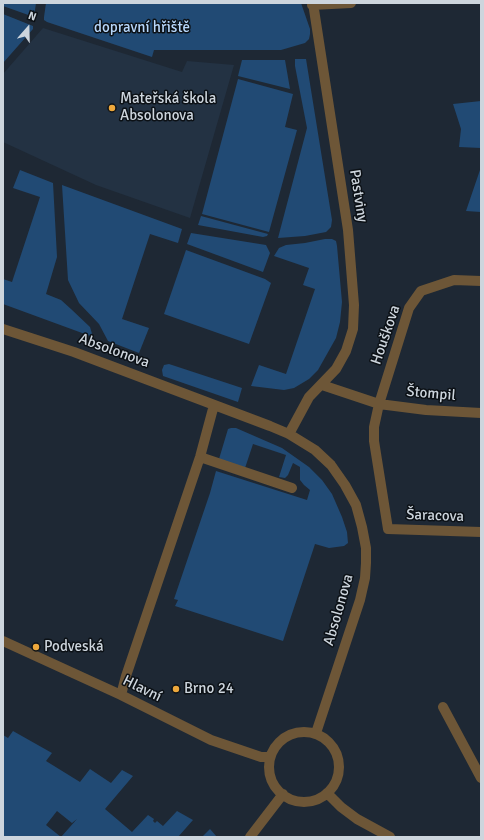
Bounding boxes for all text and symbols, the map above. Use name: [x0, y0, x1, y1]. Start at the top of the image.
north arrow: [8, 8, 48, 48]
text: N: [26, 9, 38, 24]
park label: dopravní hřiště: [94, 19, 190, 37]
place label: Mateřská škola Absolonova: [120, 90, 216, 125]
marker: Mateřská škola Absolonova: [107, 103, 117, 113]
street label: Pastviny: [345, 168, 371, 224]
street label: Houškova: [367, 303, 405, 367]
street label: Absolonova: [76, 330, 152, 372]
street label: Štompil: [406, 383, 456, 405]
street label: Šaracova: [406, 506, 464, 526]
street label: Absolonova: [320, 572, 358, 648]
place label: Podveská: [44, 638, 104, 656]
marker: Podveská: [31, 642, 41, 652]
street label: Hlavní: [120, 672, 164, 706]
place label: Brno 24: [184, 680, 234, 698]
marker: Brno 24: [171, 684, 181, 694]

